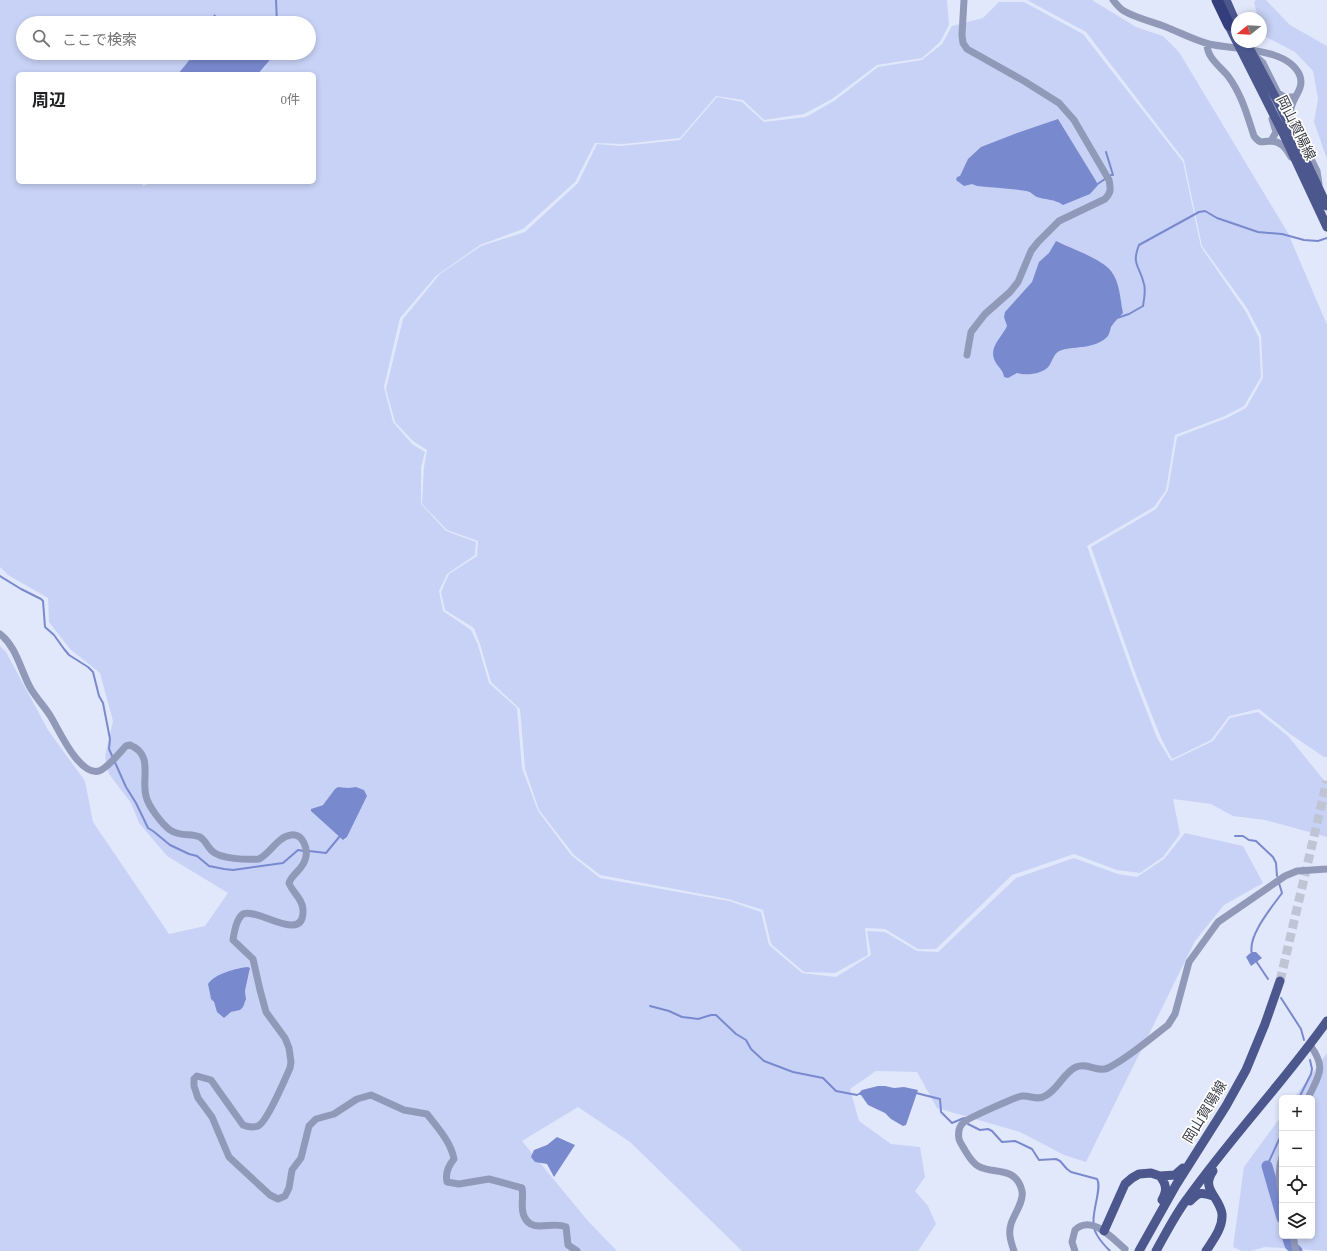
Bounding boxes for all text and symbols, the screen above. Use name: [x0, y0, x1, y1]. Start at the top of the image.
north arrow: [1231, 12, 1267, 48]
search box: [16, 16, 316, 60]
icon: search: [30, 27, 52, 49]
text: ここで検索: [62, 32, 137, 48]
text: 周辺: [32, 91, 66, 110]
text: 0件: [280, 92, 300, 107]
street label: 岡山賀陽線: [1274, 93, 1318, 163]
street label: 岡山賀陽線: [1181, 1078, 1229, 1146]
map controls: [1279, 1095, 1315, 1239]
button: +: [1279, 1095, 1315, 1131]
button: −: [1279, 1131, 1315, 1167]
button: locate: [1279, 1167, 1315, 1203]
button: layers: [1279, 1203, 1315, 1239]

